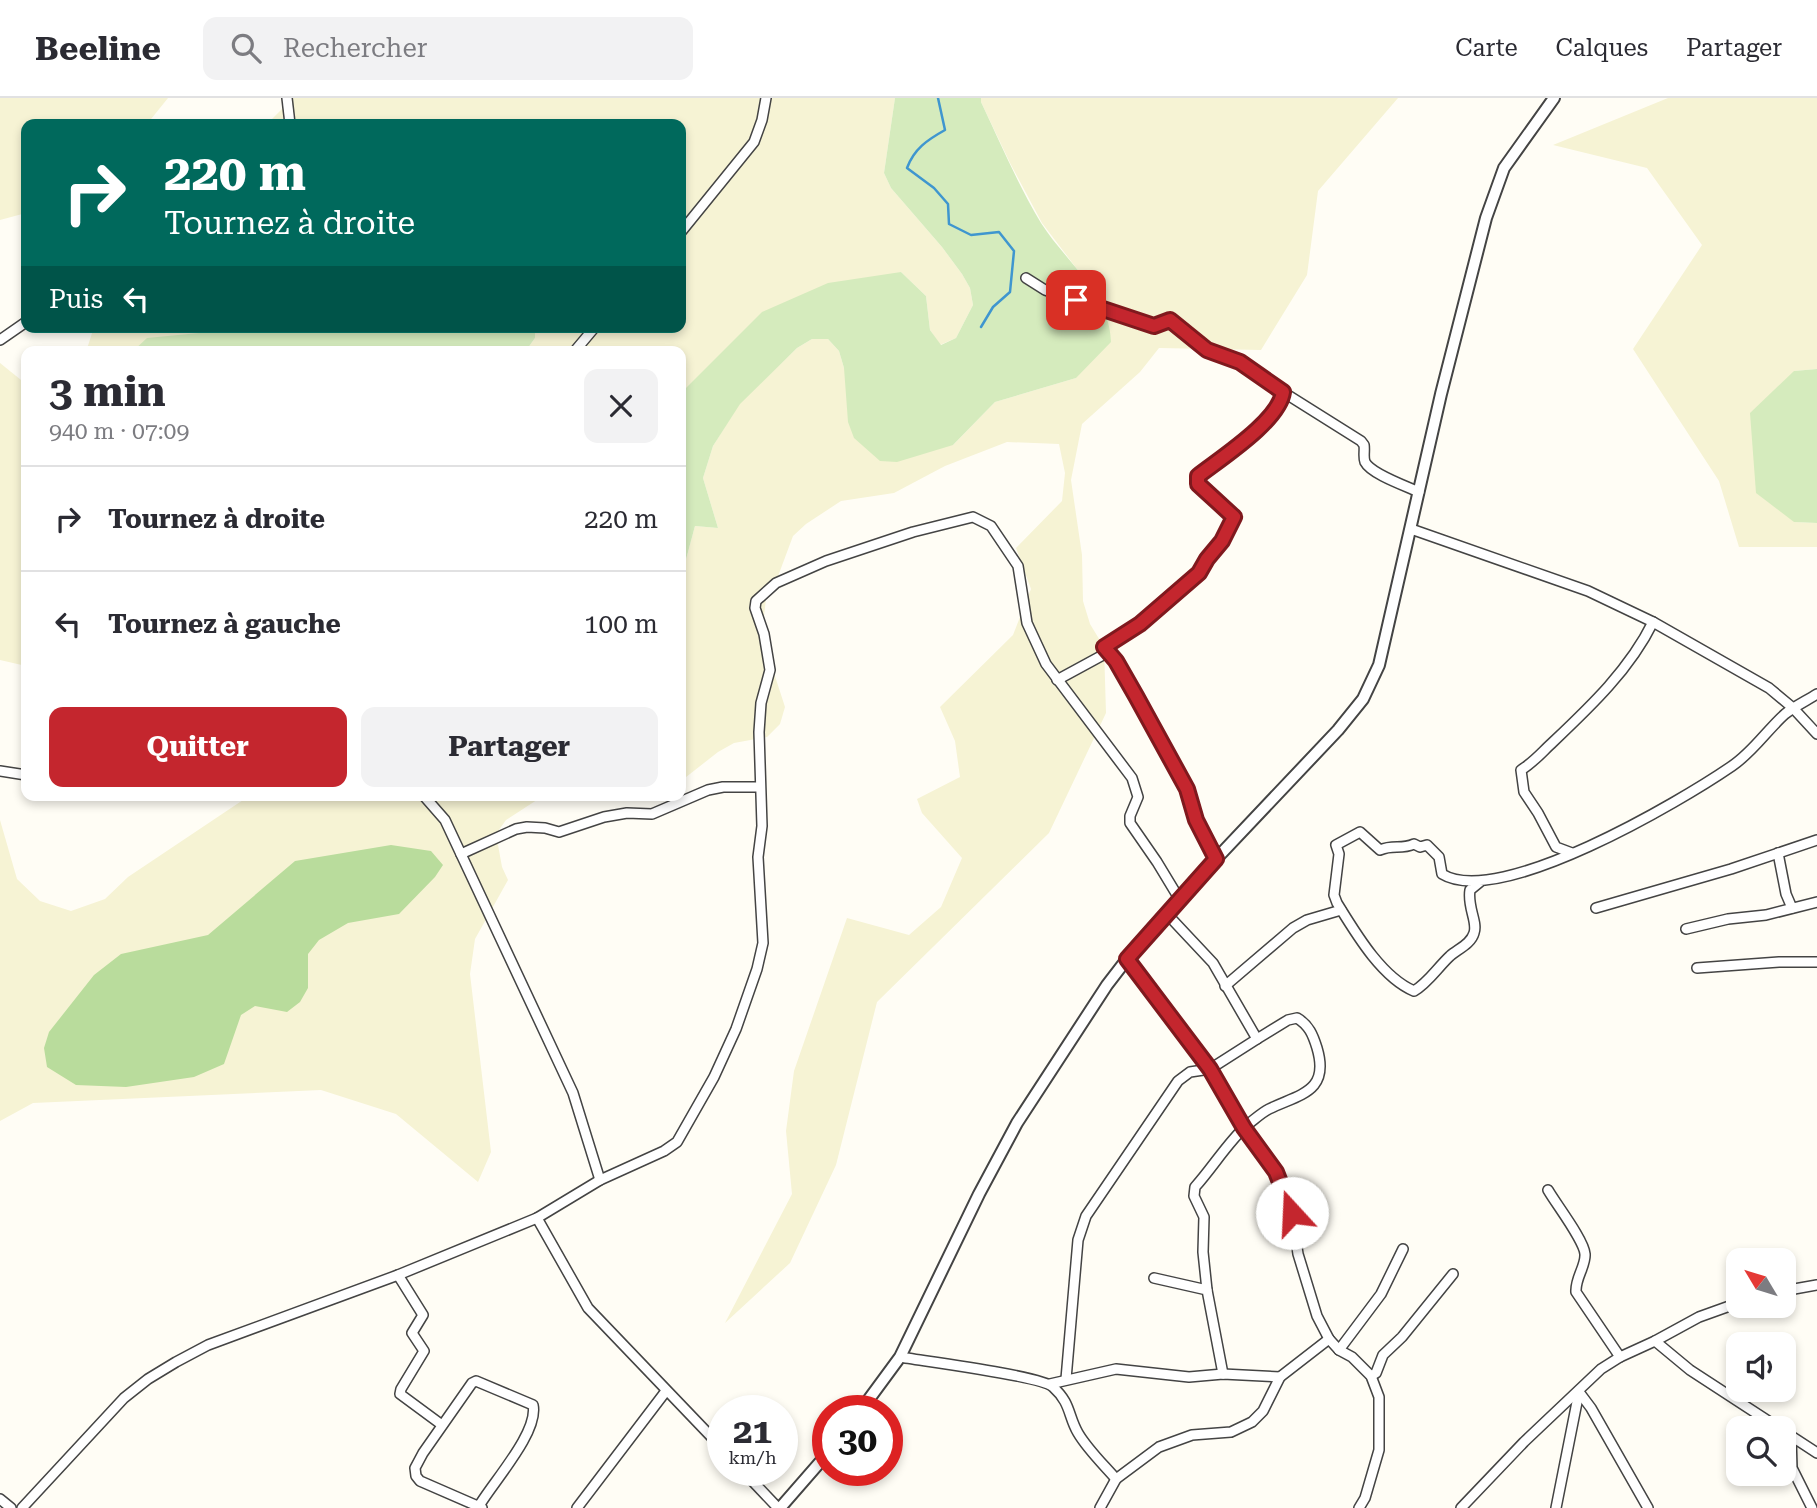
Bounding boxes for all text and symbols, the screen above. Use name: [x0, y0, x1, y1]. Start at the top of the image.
search box: [203, 17, 693, 80]
text: Beeline: [35, 29, 161, 68]
icon: search: [227, 29, 265, 67]
text: Rechercher: [283, 33, 427, 63]
text: Carte: [1455, 34, 1518, 62]
text: Calques: [1556, 34, 1648, 62]
text: Partager: [1686, 34, 1782, 62]
text: 220 m: [164, 145, 306, 202]
icon: right: [49, 147, 140, 238]
text: Tournez à droite: [164, 204, 415, 242]
pin: [1046, 270, 1106, 330]
icon: left: [117, 280, 155, 318]
icon: arrive: [1057, 281, 1095, 319]
text: Puis: [49, 284, 103, 314]
text: 3 min: [49, 367, 166, 416]
button: close: [584, 369, 658, 443]
text: 940 m · 07:09: [49, 418, 189, 445]
icon: right: [49, 500, 87, 538]
text: Tournez à droite: [108, 504, 325, 534]
text: 220 m: [584, 504, 658, 534]
icon: left: [49, 605, 87, 643]
text: Tournez à gauche: [108, 609, 341, 639]
text: 100 m: [584, 609, 658, 639]
button: Quitter: [49, 707, 347, 787]
button: Partager: [361, 707, 658, 787]
position arrow: [1255, 1176, 1329, 1250]
north arrow: [1726, 1248, 1796, 1318]
map controls: [1726, 1248, 1796, 1486]
button: sound: [1726, 1332, 1796, 1402]
speed limit sign: 30: [812, 1395, 903, 1486]
text: 21: [733, 1411, 772, 1452]
button: search: [1726, 1416, 1796, 1486]
text: km/h: [728, 1447, 777, 1468]

